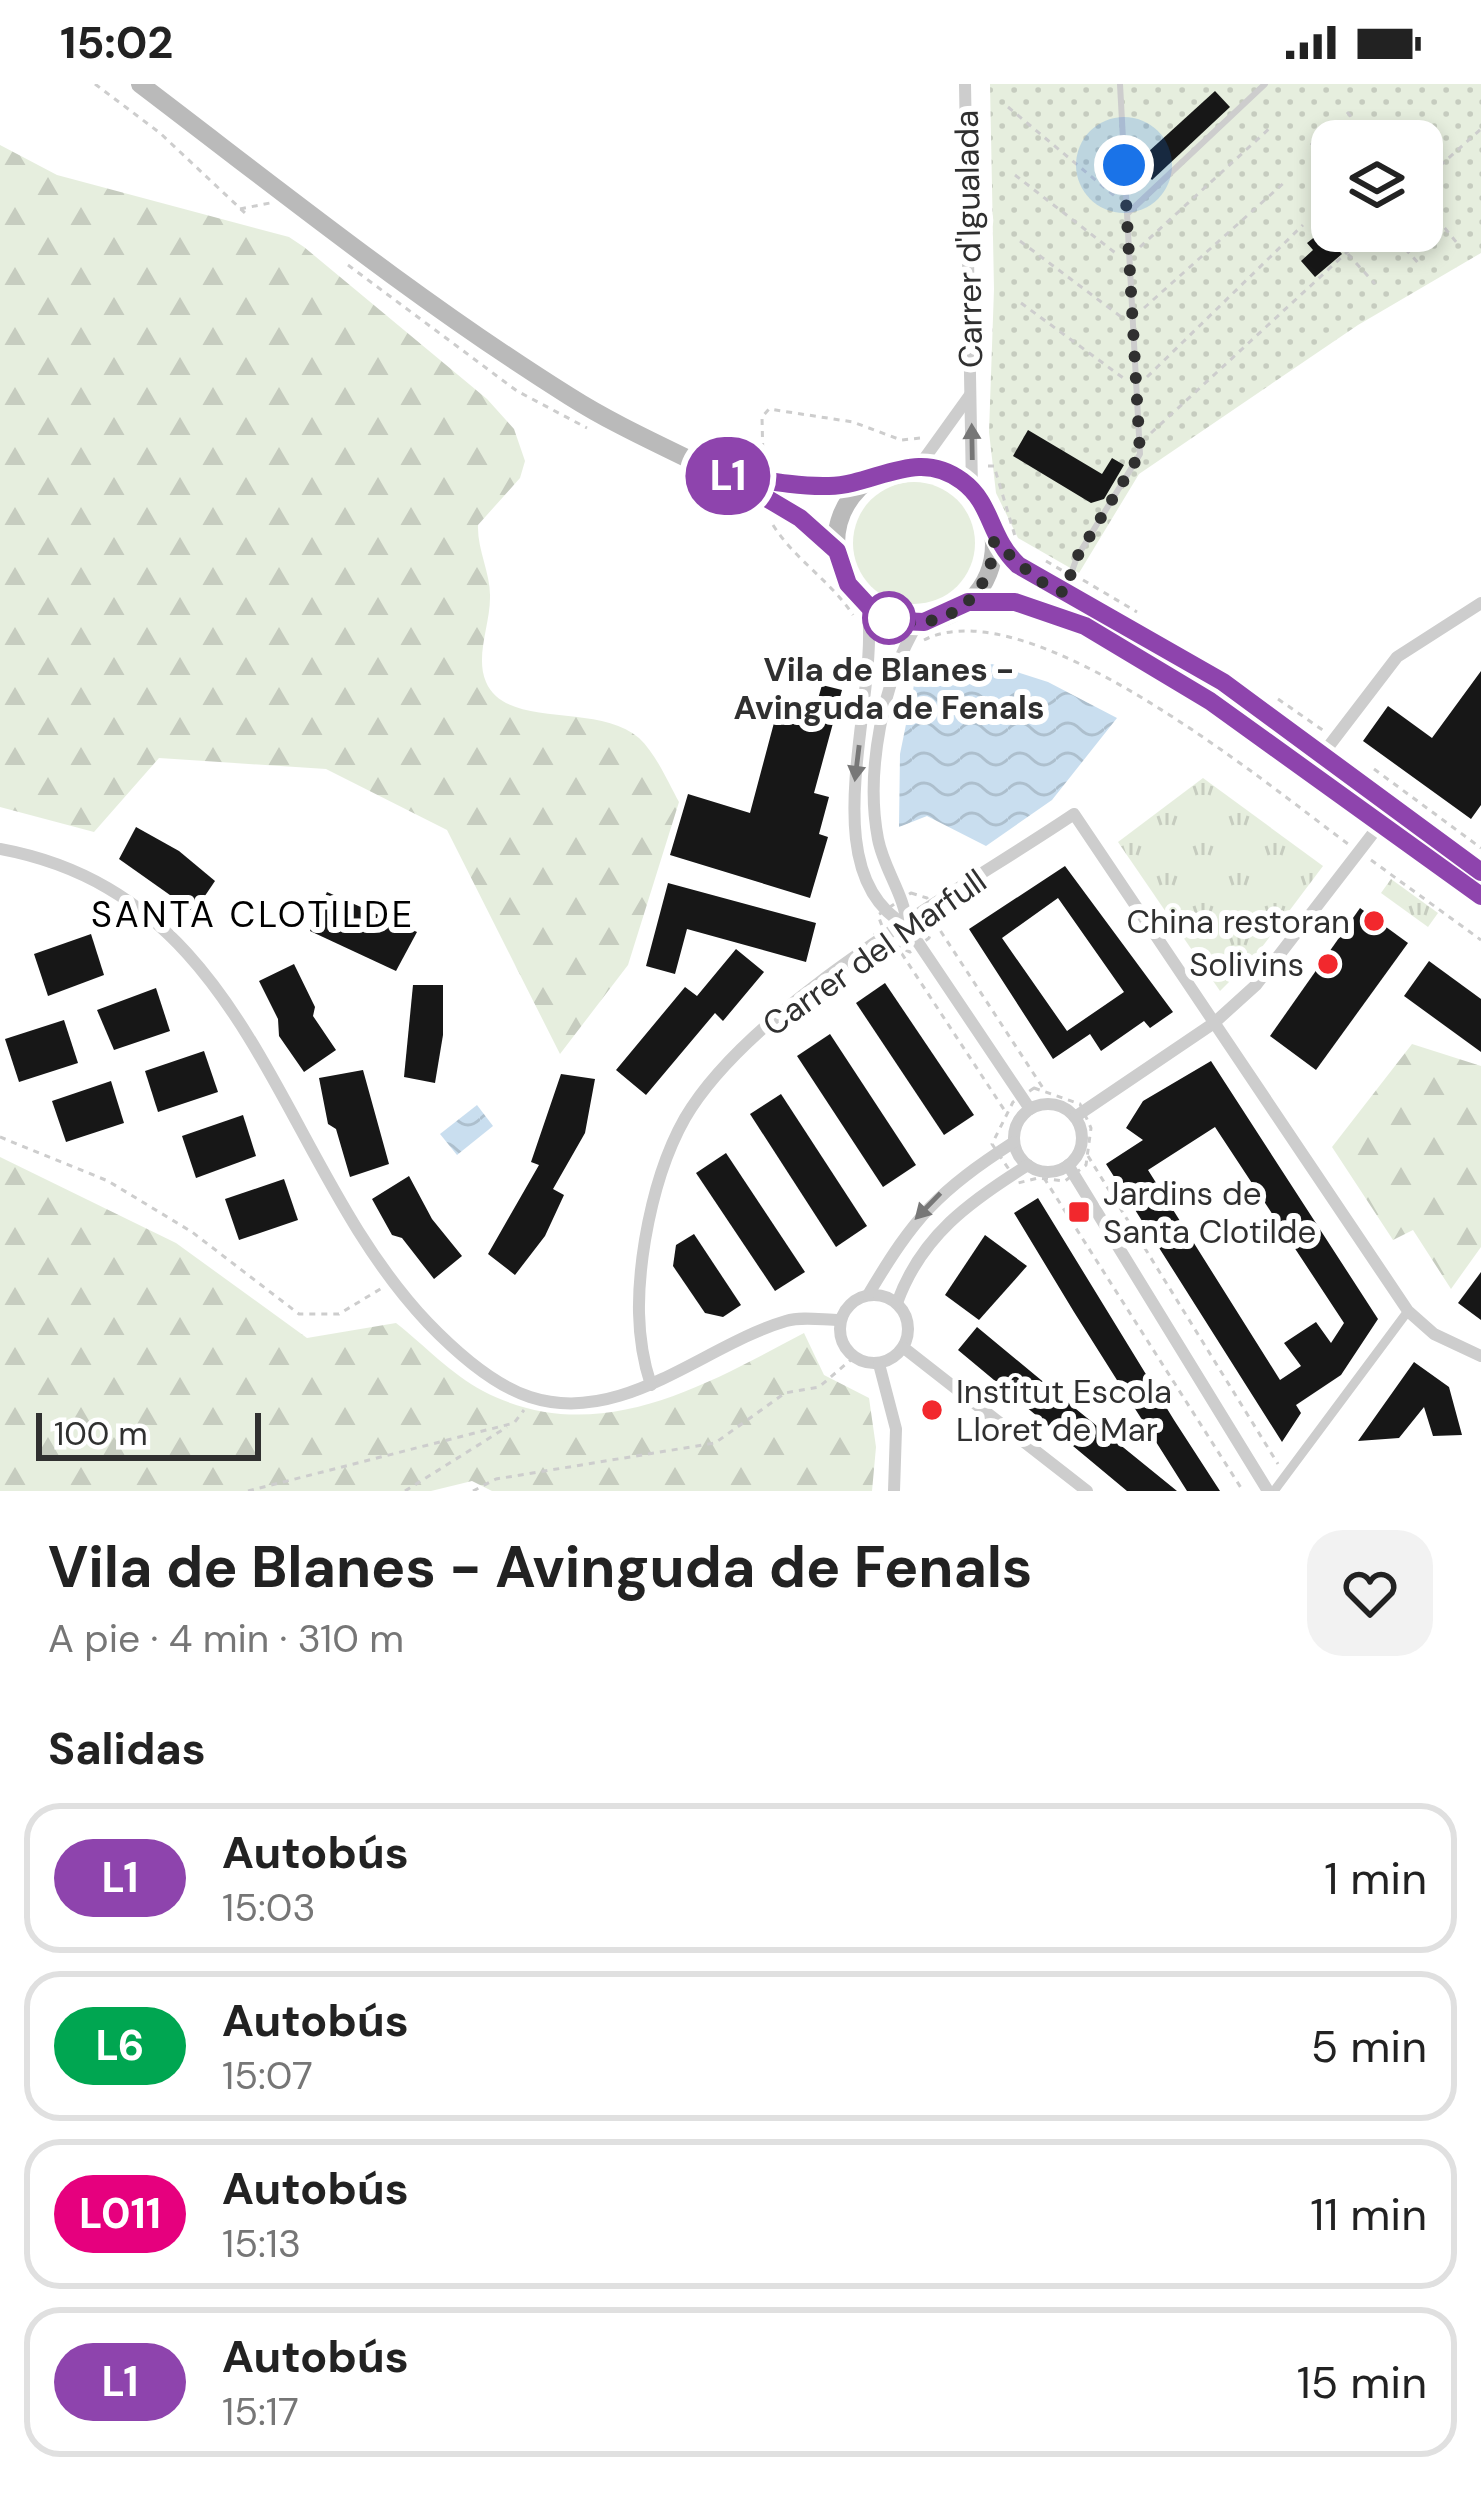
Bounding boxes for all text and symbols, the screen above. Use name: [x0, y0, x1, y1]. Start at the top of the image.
text: 15:02: [60, 13, 173, 72]
street label: Carrer d'Igualada: [945, 110, 992, 368]
map controls: [1311, 120, 1443, 252]
button: layers: [1311, 120, 1443, 252]
your location: [1094, 135, 1154, 195]
one-way arrow: [963, 422, 982, 460]
line badge: L1: [674, 437, 782, 515]
text: L1: [709, 448, 747, 503]
marker: Vila de Blanes - Avinguda de Fenals: [864, 593, 914, 643]
place label: Vila de Blanes - Avinguda de Fenals: [734, 648, 1044, 729]
one-way arrow: [847, 745, 866, 783]
street label: Carrer del Marfull: [754, 859, 995, 1046]
district label: SANTA CLOTILDE: [91, 891, 415, 938]
place label: China restoran: [1126, 900, 1350, 943]
marker: China restoran: [1361, 908, 1387, 934]
place label: Solivins: [1189, 943, 1304, 986]
marker: Solivins: [1315, 951, 1341, 977]
place label: Jardins de Santa Clotilde: [1103, 1172, 1316, 1253]
one-way arrow: [914, 1191, 942, 1220]
marker: Jardins de Santa Clotilde: [1066, 1199, 1092, 1225]
place label: Institut Escola Lloret de Mar: [956, 1370, 1172, 1451]
marker: Institut Escola Lloret de Mar: [919, 1397, 945, 1423]
scale bar: [36, 1407, 261, 1460]
text: 100 m: [54, 1412, 148, 1455]
text: Vila de Blanes - Avinguda de Fenals: [48, 1530, 1032, 1605]
button: heart: [1307, 1530, 1433, 1656]
text: A pie · 4 min · 310 m: [48, 1613, 404, 1664]
text: Salidas: [48, 1719, 206, 1778]
text: Autobús: [222, 1823, 409, 1882]
text: 1 min: [1324, 1849, 1427, 1908]
text: L1: [101, 1850, 139, 1905]
text: 15:03: [222, 1882, 316, 1933]
text: Autobús: [222, 1991, 409, 2050]
text: 5 min: [1311, 2017, 1427, 2076]
text: L6: [96, 2018, 144, 2073]
text: 15:07: [222, 2050, 313, 2101]
text: Autobús: [222, 2159, 409, 2218]
text: 11 min: [1310, 2185, 1427, 2244]
text: L011: [79, 2186, 161, 2241]
text: 15:13: [222, 2218, 301, 2269]
text: Autobús: [222, 2327, 409, 2386]
text: 15 min: [1297, 2353, 1427, 2412]
text: L1: [101, 2354, 139, 2409]
text: 15:17: [222, 2386, 299, 2437]

